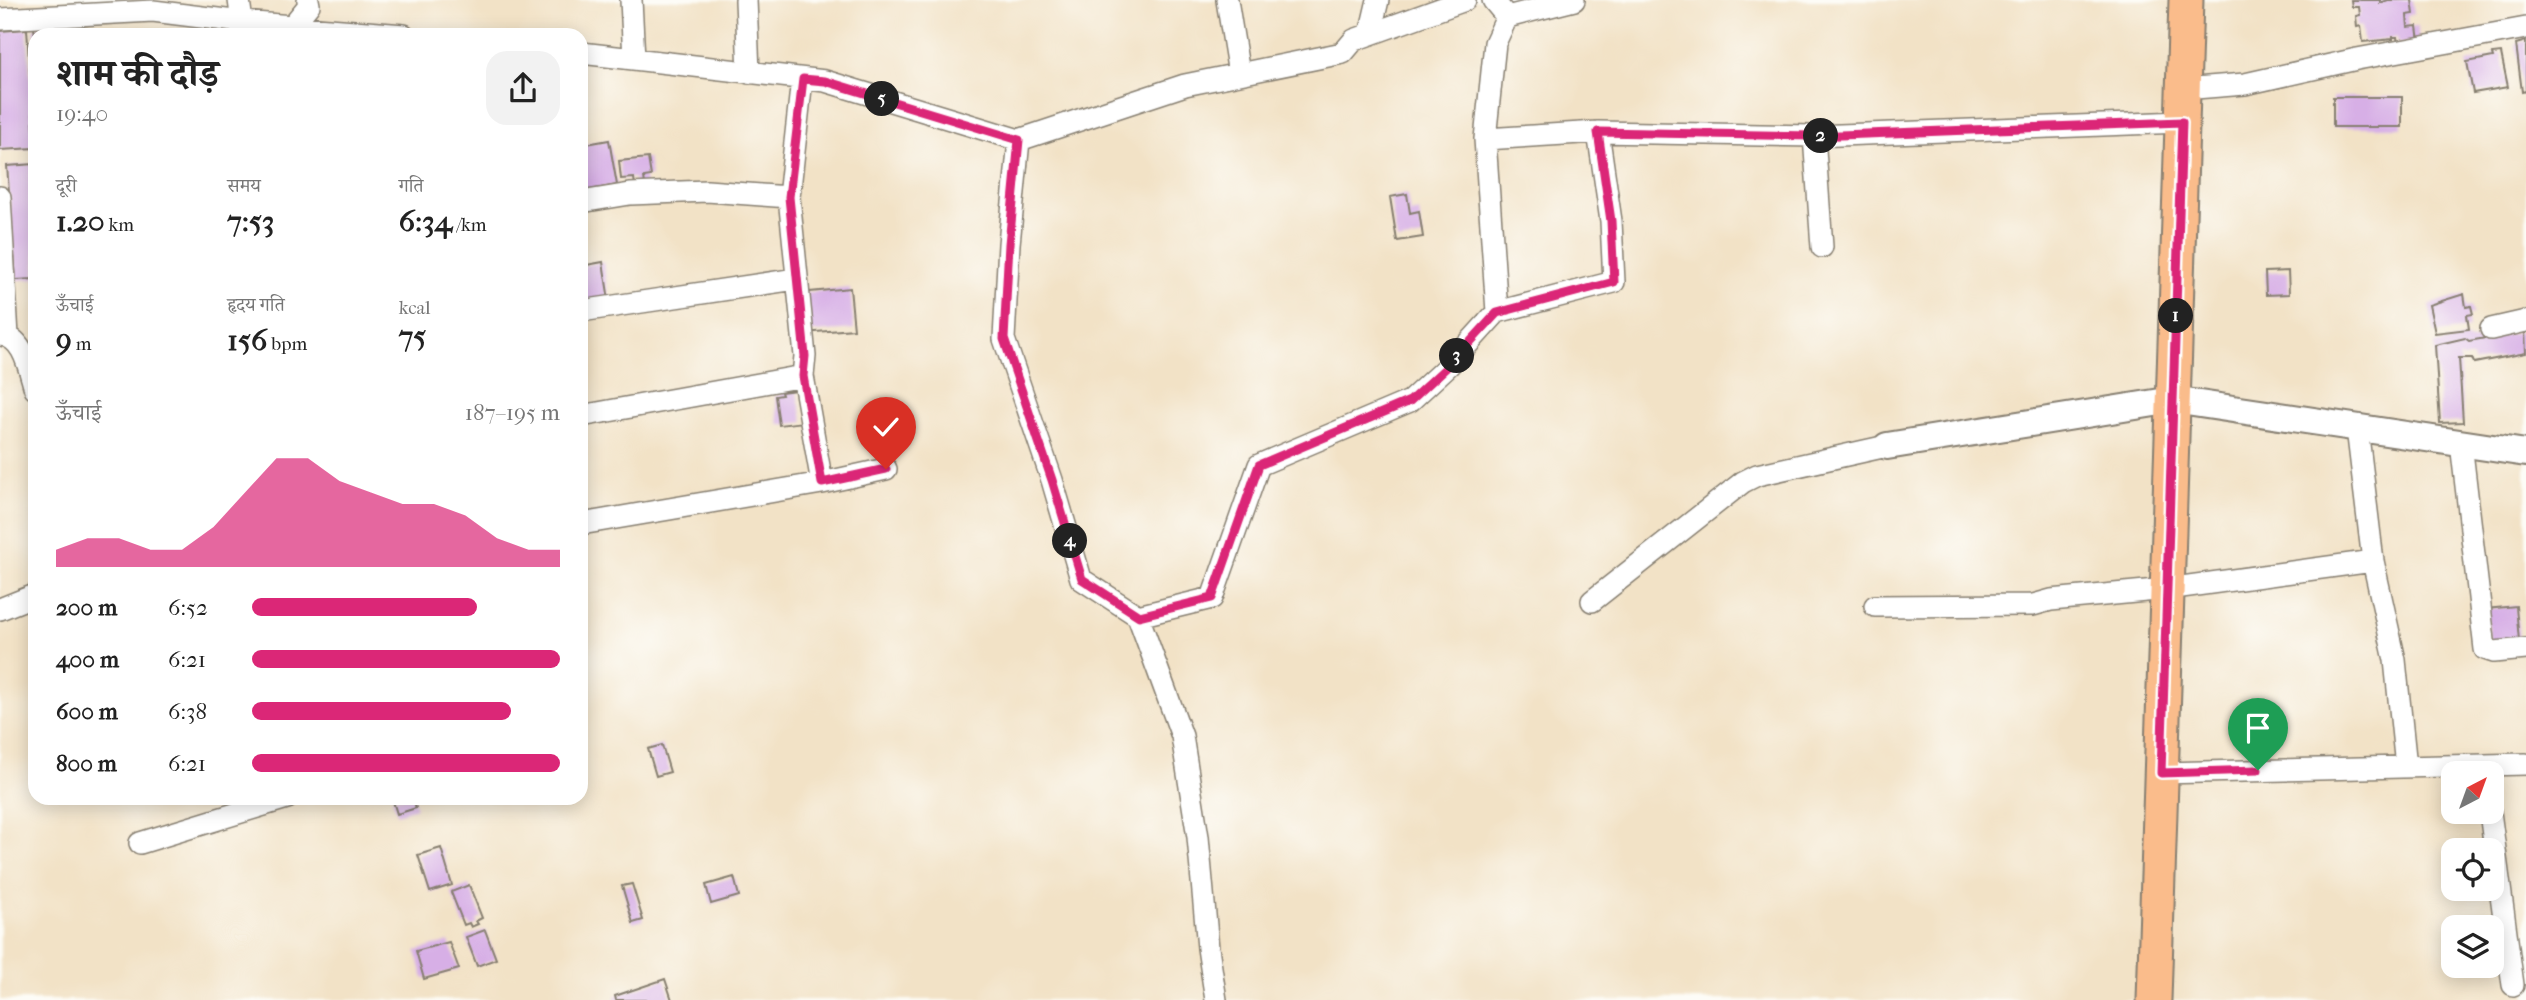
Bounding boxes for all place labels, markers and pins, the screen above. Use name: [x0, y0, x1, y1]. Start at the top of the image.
pin: 5: [864, 82, 900, 116]
pin: 2: [1804, 118, 1839, 154]
pin: 1: [2158, 298, 2194, 334]
pin: 3: [1440, 338, 1474, 374]
pin: [856, 397, 916, 469]
pin: 4: [1052, 524, 1088, 558]
pin: [2228, 698, 2288, 770]

